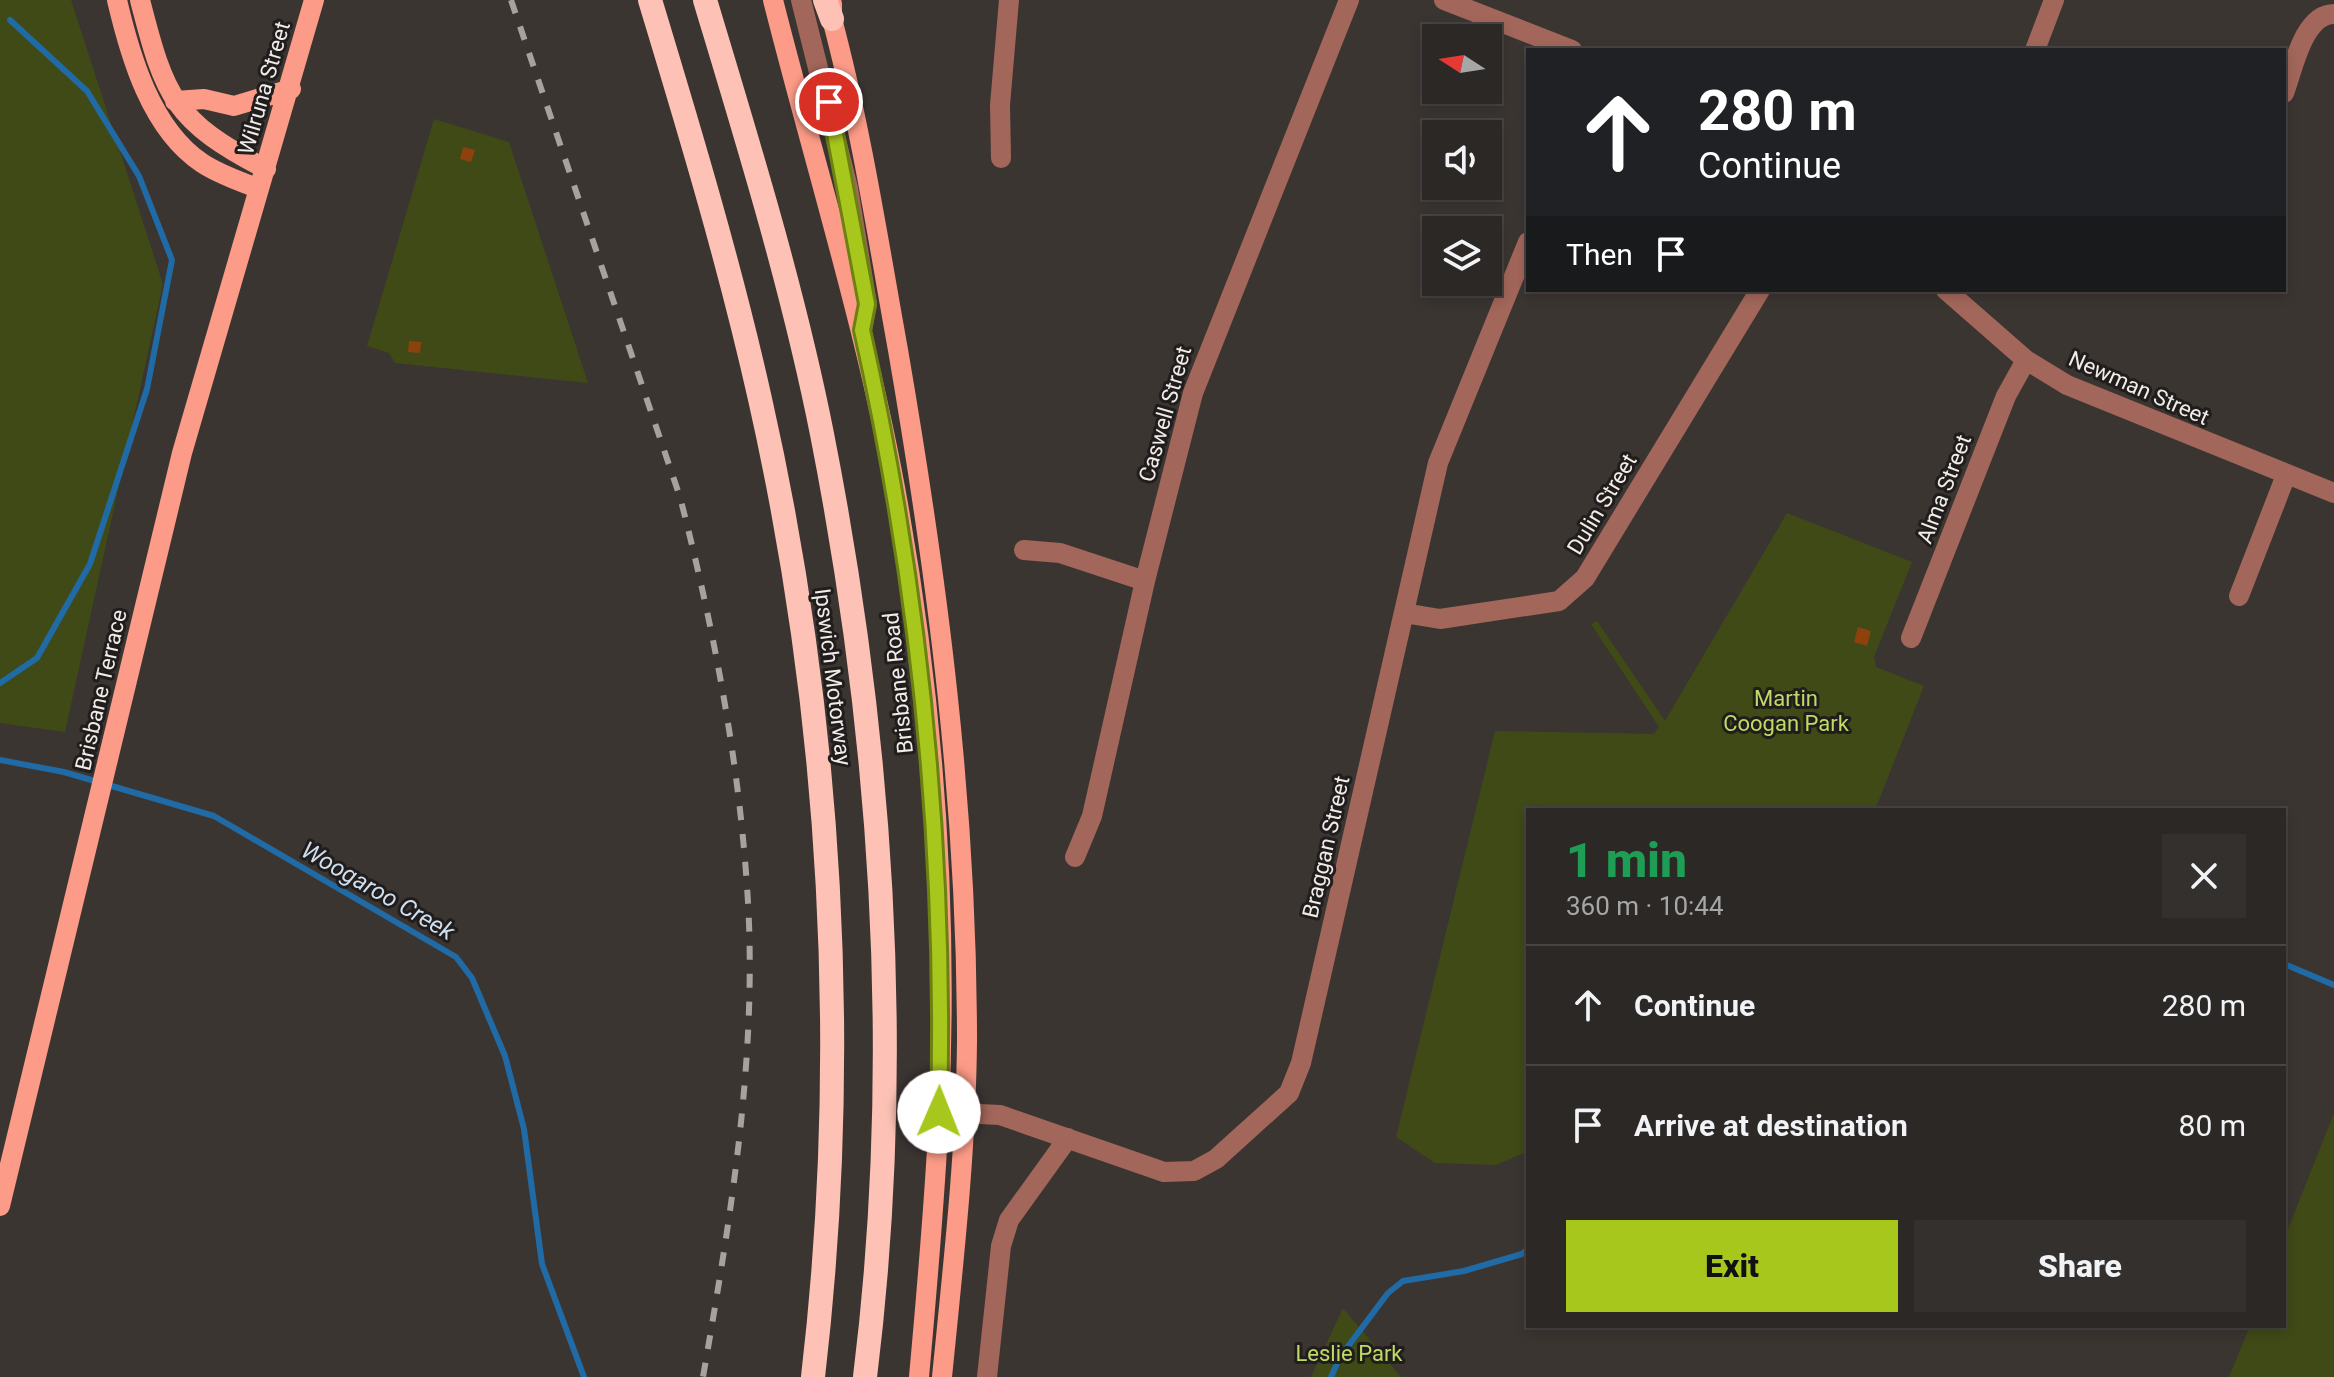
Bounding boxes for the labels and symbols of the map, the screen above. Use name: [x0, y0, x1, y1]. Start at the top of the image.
street label: Wilruna Street: [233, 19, 295, 157]
north arrow: [1422, 24, 1502, 104]
pin: [795, 68, 863, 136]
street label: Caswell Street: [1134, 343, 1196, 485]
street label: Newman Street: [2065, 346, 2213, 430]
street label: Alma Street: [1912, 431, 1976, 547]
street label: Dulin Street: [1562, 449, 1642, 559]
street label: Ipswich Motorway: [810, 587, 856, 768]
street label: Brisbane Terrace: [70, 607, 132, 773]
street label: Brisbane Road: [878, 611, 918, 755]
park label: Martin Coogan Park: [1723, 686, 1850, 736]
street label: Braggan Street: [1298, 774, 1354, 920]
water label: Woogaroo Creek: [297, 836, 461, 947]
position arrow: [897, 1070, 981, 1154]
park label: Leslie Park: [1295, 1341, 1403, 1366]

